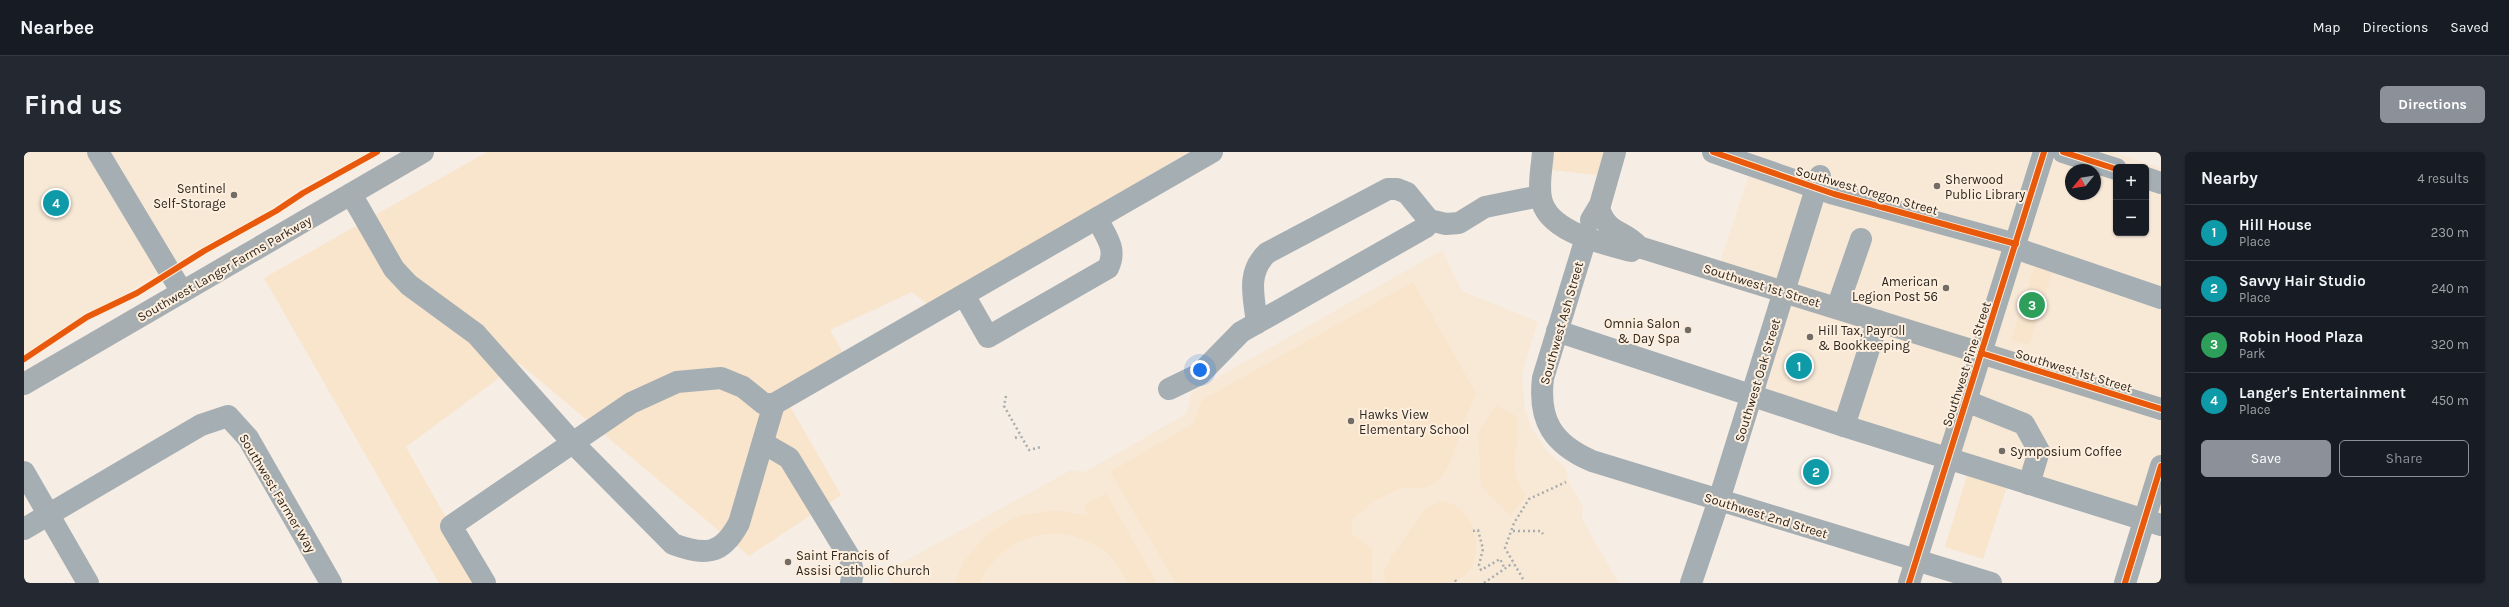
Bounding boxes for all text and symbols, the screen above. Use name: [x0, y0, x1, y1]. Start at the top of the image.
text: Nearbee: [20, 17, 94, 39]
text: Map: [2313, 19, 2341, 36]
text: Directions: [2363, 19, 2428, 36]
text: Saved: [2450, 19, 2489, 36]
button: Directions: [2380, 86, 2485, 123]
text: Find us: [24, 88, 123, 121]
street label: Southwest Oregon Street: [1794, 163, 1940, 218]
north arrow: [2065, 164, 2101, 200]
map controls: [2113, 164, 2149, 236]
button: +: [2113, 164, 2149, 200]
text: Nearby: [2201, 168, 2258, 188]
text: 4 results: [2417, 171, 2469, 186]
place label: Sherwood Public Library: [1945, 172, 2025, 202]
place label: Sentinel Self-Storage: [153, 181, 226, 211]
marker: Sherwood Public Library: [1932, 181, 1942, 191]
pin: 4: [43, 188, 69, 218]
marker: Sentinel Self-Storage: [229, 190, 239, 200]
button: −: [2113, 200, 2149, 236]
street label: Southwest Langer Farms Parkway: [134, 212, 314, 325]
text: Hill House: [2239, 216, 2312, 234]
text: 1: [2212, 225, 2216, 240]
text: 230 m: [2431, 225, 2469, 240]
text: Place: [2239, 234, 2270, 249]
street label: Southwest Ash Street: [1537, 260, 1586, 386]
street label: Southwest 1st Street: [1702, 261, 1822, 310]
text: Savvy Hair Studio: [2239, 272, 2366, 290]
place label: American Legion Post 56: [1852, 274, 1938, 304]
text: 2: [2210, 281, 2218, 296]
text: 240 m: [2431, 281, 2469, 296]
marker: American Legion Post 56: [1941, 283, 1951, 293]
pin: 3: [2019, 290, 2045, 320]
text: Place: [2239, 290, 2270, 305]
street label: Southwest Pine Street: [1939, 300, 1994, 429]
place label: Omnia Salon & Day Spa: [1604, 316, 1680, 346]
street label: Southwest Oak Street: [1732, 317, 1783, 444]
place label: Hill Tax, Payroll & Bookkeeping: [1818, 323, 1911, 353]
marker: Omnia Salon & Day Spa: [1683, 325, 1693, 335]
text: Robin Hood Plaza: [2239, 328, 2363, 346]
marker: Hill Tax, Payroll & Bookkeeping: [1805, 332, 1815, 342]
text: 3: [2210, 337, 2218, 352]
text: 320 m: [2431, 337, 2469, 352]
street label: Southwest 1st Street: [2014, 346, 2134, 395]
text: Park: [2239, 346, 2265, 361]
pin: 1: [1786, 351, 1812, 381]
your location: [1190, 360, 1210, 380]
text: Langer's Entertainment: [2239, 384, 2406, 402]
text: 4: [2210, 393, 2218, 408]
text: 450 m: [2431, 393, 2469, 408]
text: Place: [2239, 402, 2270, 417]
place label: Hawks View Elementary School: [1359, 407, 1469, 437]
marker: Hawks View Elementary School: [1346, 416, 1356, 426]
street label: Southwest Farmer Way: [236, 431, 319, 555]
button: Save: [2201, 440, 2331, 477]
button: Share: [2339, 440, 2469, 477]
place label: Symposium Coffee: [2010, 444, 2122, 459]
marker: Symposium Coffee: [1997, 446, 2007, 456]
pin: 2: [1803, 457, 1829, 487]
street label: Southwest 2nd Street: [1702, 490, 1830, 541]
place label: Saint Francis of Assisi Catholic Church: [796, 548, 930, 578]
marker: Saint Francis of Assisi Catholic Church: [783, 557, 793, 567]

